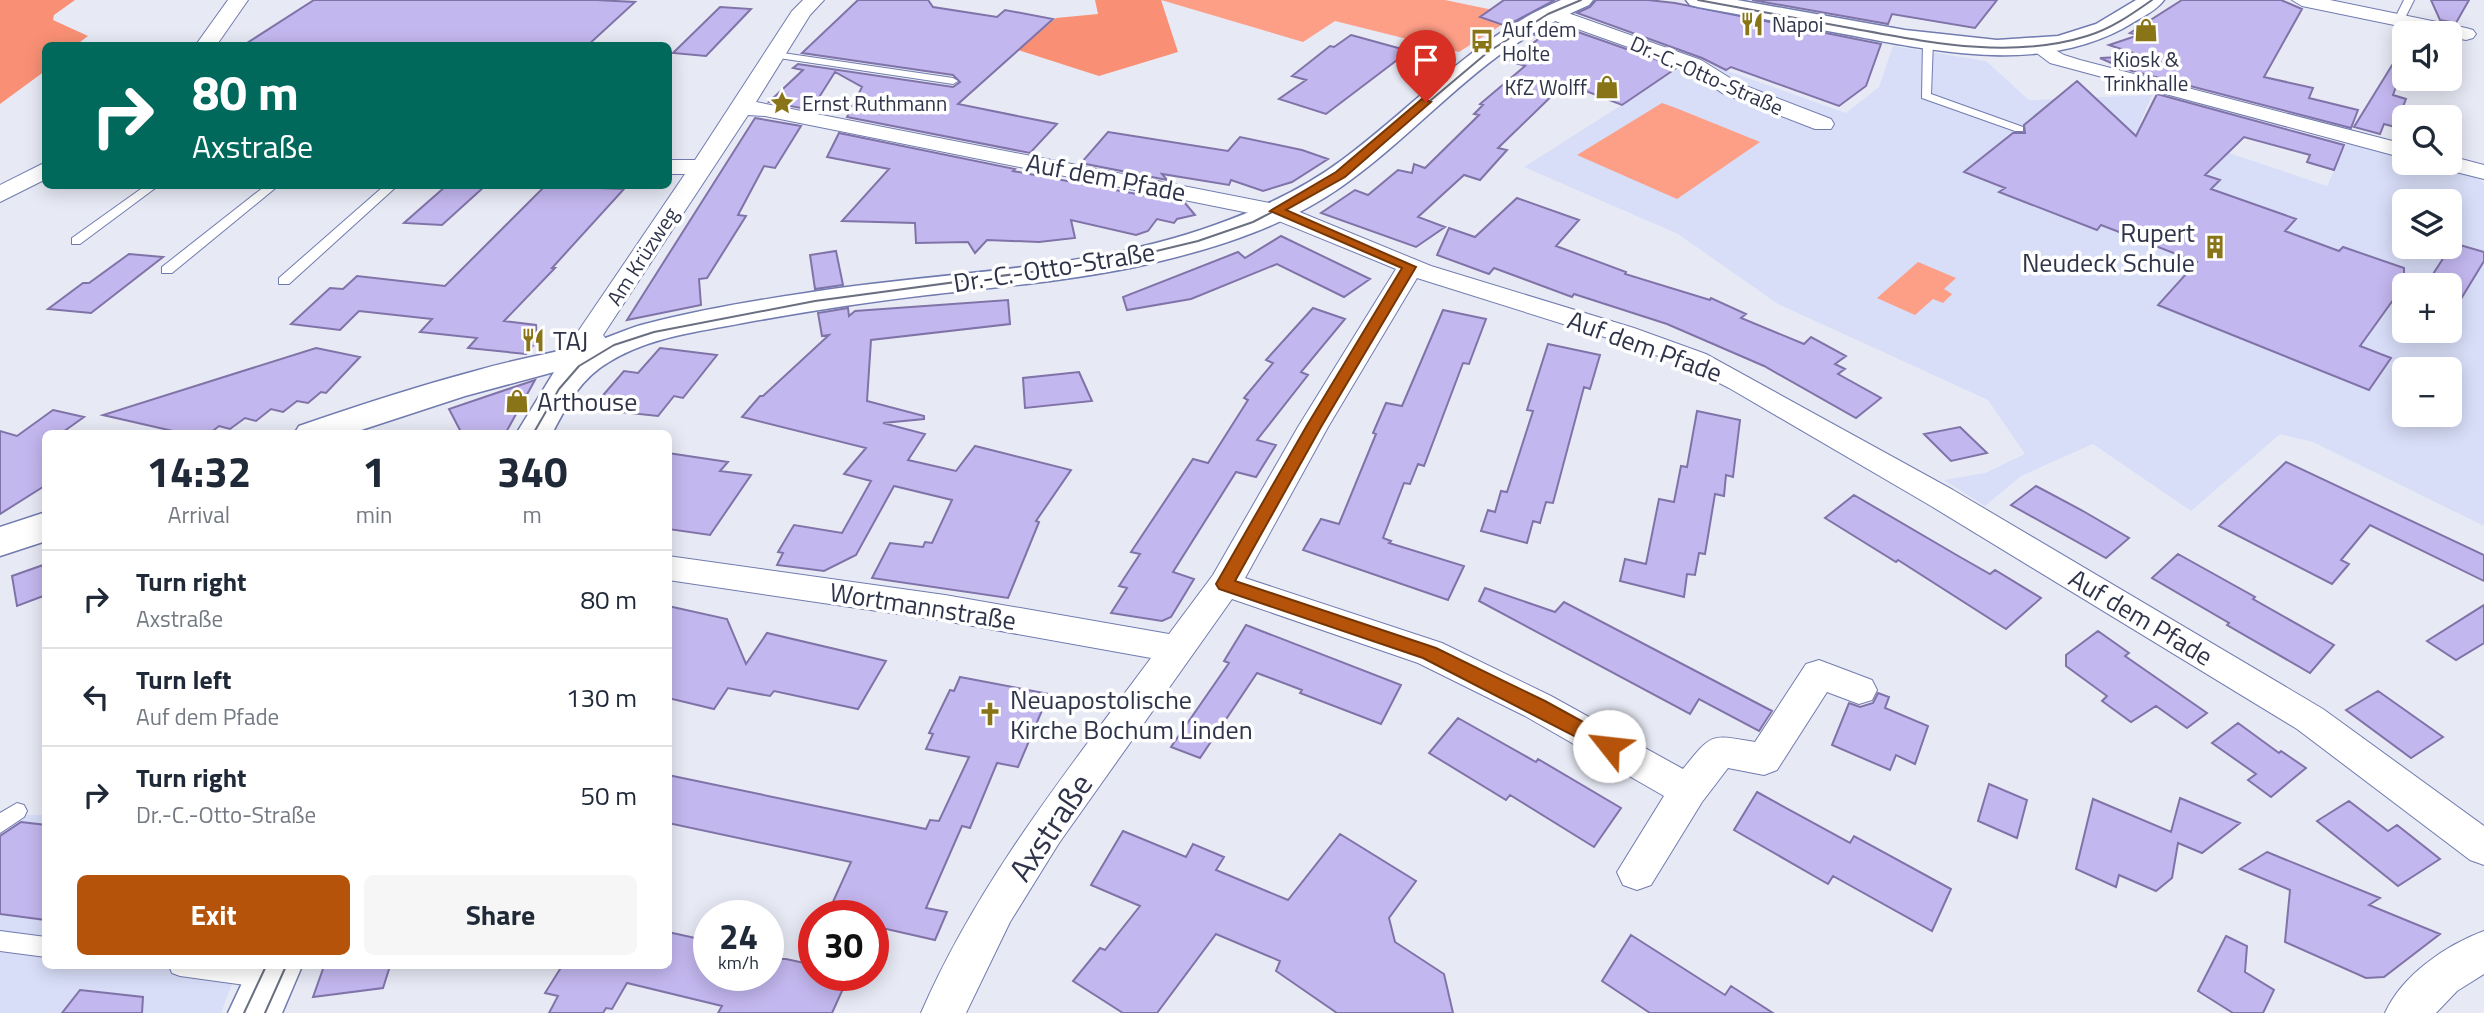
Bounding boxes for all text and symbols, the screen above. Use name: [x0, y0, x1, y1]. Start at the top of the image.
place label: Napoi: [1772, 8, 1823, 40]
restaurant icon: Napoi: [1738, 10, 1766, 38]
place label: Auf dem Holte: [1502, 13, 1577, 69]
shop icon: Kiosk & Trinkhalle: [2132, 16, 2160, 44]
map controls: [2392, 21, 2462, 427]
button: sound: [2392, 21, 2462, 91]
bus stop icon: Auf dem Holte: [1468, 27, 1496, 55]
street label: Dr.-C.-Otto-Straße: [1625, 27, 1789, 123]
pin: [1396, 30, 1456, 102]
icon: arrive: [1407, 41, 1445, 79]
place label: Kiosk & Trinkhalle: [2104, 43, 2188, 99]
text: 80 m: [192, 54, 299, 129]
icon: right: [77, 70, 168, 161]
place label: KfZ Wolff: [1505, 71, 1587, 103]
shop icon: KfZ Wolff: [1593, 73, 1621, 101]
place label: Ernst Ruthmann: [802, 87, 947, 119]
place icon: Ernst Ruthmann: [768, 89, 796, 117]
button: search: [2392, 105, 2462, 175]
text: Axstraße: [192, 122, 313, 170]
street label: Auf dem Pfade: [1023, 142, 1189, 212]
button: layers: [2392, 189, 2462, 259]
street label: Am Krüzweg: [598, 200, 686, 312]
place label: Rupert Neudeck Schule: [2022, 213, 2195, 282]
street label: Dr.-C.-Otto-Straße: [950, 232, 1158, 302]
building icon: Rupert Neudeck Schule: [2201, 233, 2229, 261]
button: +: [2392, 273, 2462, 343]
street label: Auf dem Pfade: [1562, 300, 1728, 392]
place label: TAJ: [553, 321, 588, 360]
restaurant icon: TAJ: [519, 326, 547, 354]
button: −: [2392, 357, 2462, 427]
place label: Arthouse: [537, 382, 637, 421]
shop icon: Arthouse: [503, 387, 531, 415]
text: 14:32: [146, 439, 251, 503]
text: 1: [362, 439, 386, 503]
text: 340: [497, 439, 567, 503]
text: Arrival: [168, 497, 230, 532]
text: min: [356, 497, 392, 532]
text: m: [523, 497, 542, 532]
street label: Auf dem Pfade: [2062, 559, 2220, 675]
text: Turn right: [136, 562, 247, 601]
street label: Wortmannstraße: [827, 572, 1019, 640]
icon: right: [77, 580, 115, 618]
text: 80 m: [580, 580, 637, 619]
text: Axstraße: [136, 601, 223, 636]
text: Turn left: [136, 660, 231, 699]
icon: left: [77, 678, 115, 716]
text: 130 m: [566, 678, 637, 717]
place label: Neuapostolische Kirche Bochum Linden: [1010, 680, 1253, 749]
text: Auf dem Pfade: [136, 699, 279, 734]
church icon: Neuapostolische Kirche Bochum Linden: [976, 700, 1004, 728]
position arrow: [1572, 709, 1646, 783]
text: Turn right: [136, 758, 247, 797]
street label: Axstraße: [996, 763, 1104, 891]
icon: right: [77, 776, 115, 814]
text: 50 m: [580, 776, 637, 815]
text: Dr.-C.-Otto-Straße: [136, 797, 316, 832]
button: Exit: [77, 875, 350, 955]
button: Share: [364, 875, 637, 955]
speed limit sign: 30: [798, 900, 889, 991]
text: 24: [719, 909, 758, 963]
text: km/h: [718, 949, 759, 976]

